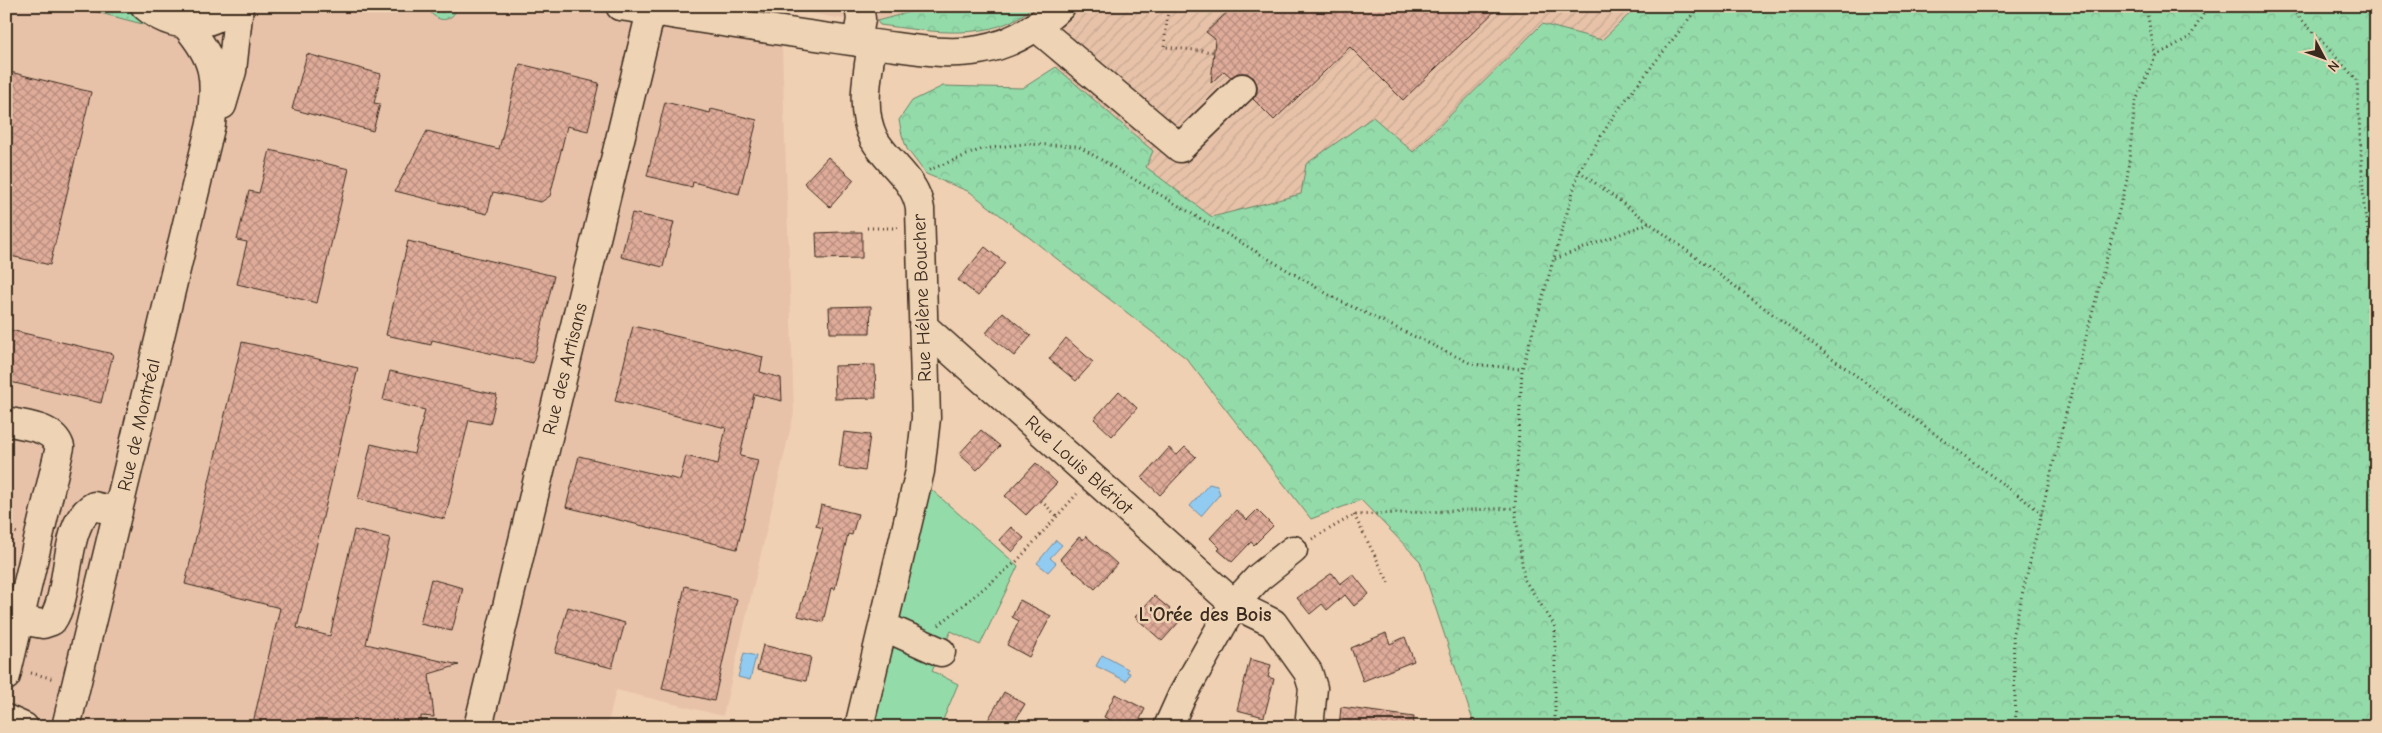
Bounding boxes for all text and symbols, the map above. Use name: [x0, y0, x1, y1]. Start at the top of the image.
north arrow: [2300, 32, 2350, 82]
text: N: [2324, 57, 2343, 75]
street label: Rue Hélène Boucher: [908, 213, 936, 382]
street label: Rue des Artisans: [538, 301, 592, 437]
street label: Rue de Montréal: [113, 357, 165, 493]
street label: Rue Louis Blériot: [1021, 411, 1138, 519]
district label: L'Orée des Bois: [1138, 603, 1272, 626]

